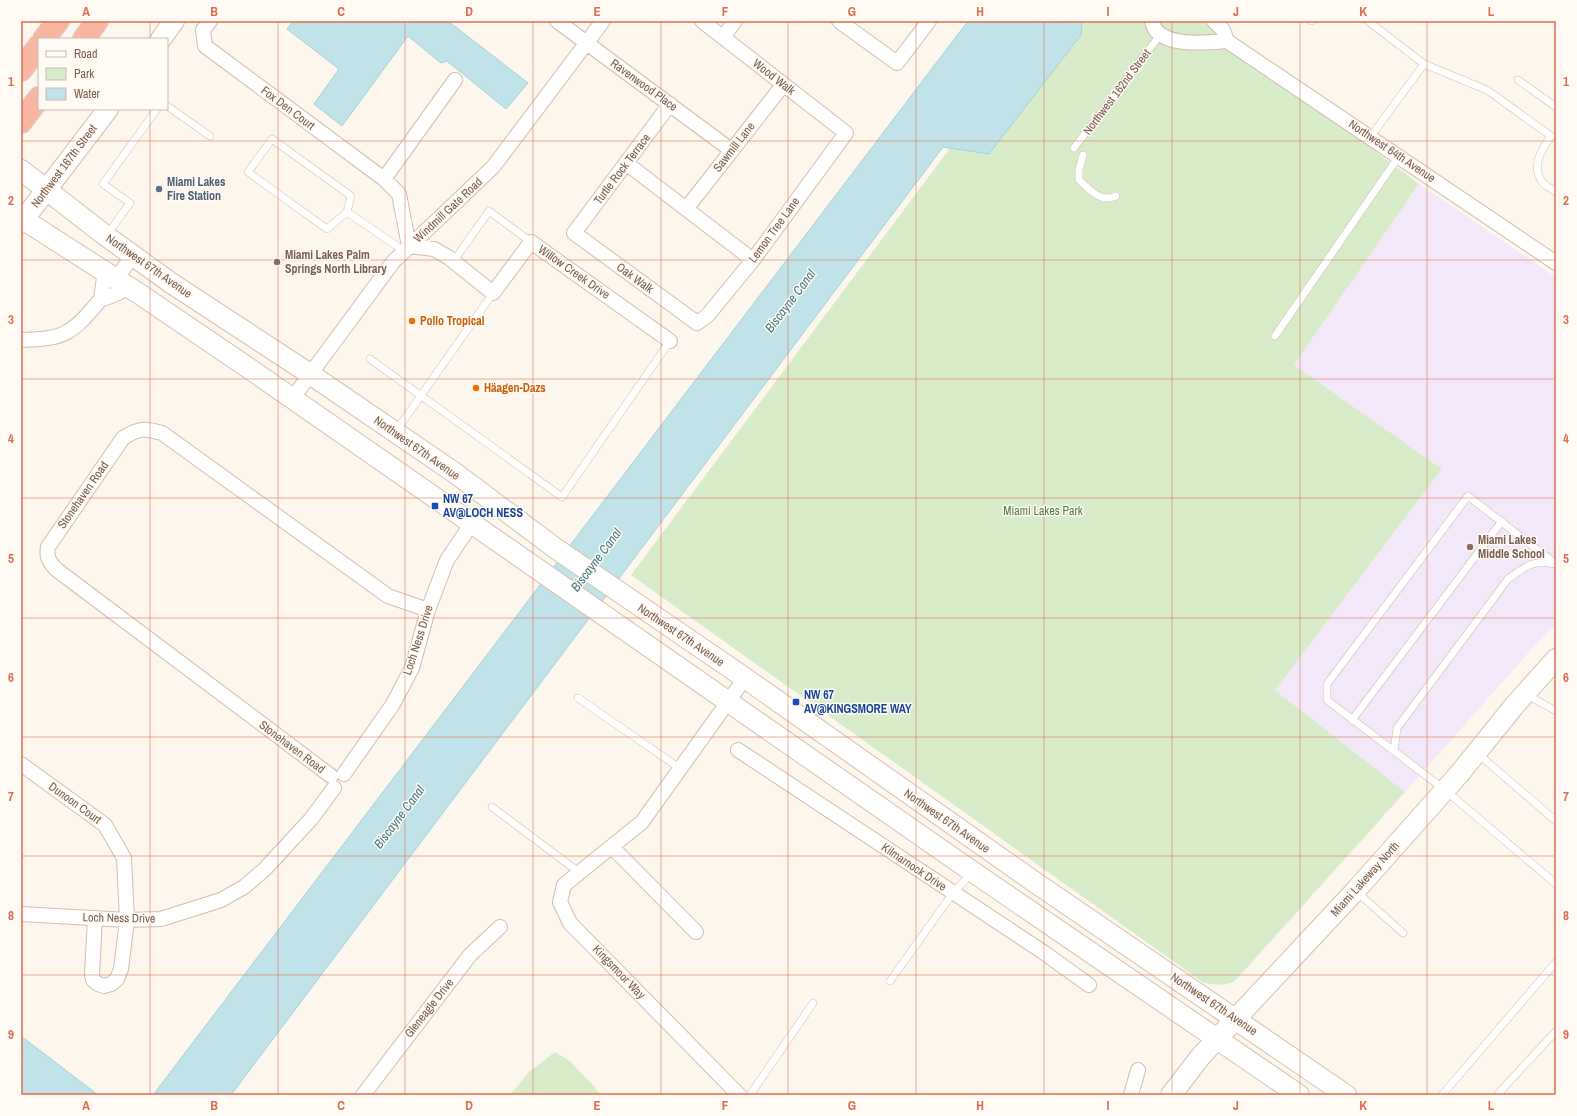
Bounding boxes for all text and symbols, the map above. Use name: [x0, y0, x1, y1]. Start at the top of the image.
text: A: [82, 3, 90, 20]
text: B: [210, 3, 218, 20]
text: C: [337, 3, 345, 20]
text: D: [465, 3, 473, 20]
text: E: [593, 3, 601, 20]
text: F: [722, 3, 729, 20]
text: G: [848, 3, 856, 20]
text: H: [976, 3, 984, 20]
text: I: [1107, 3, 1110, 20]
text: J: [1233, 3, 1239, 20]
text: K: [1359, 3, 1367, 20]
text: L: [1488, 3, 1495, 20]
legend: [38, 38, 168, 110]
text: Road: [74, 46, 98, 62]
street label: Northwest 162nd Street: [1079, 46, 1155, 138]
street label: Ravenwood Place: [607, 55, 681, 115]
street label: Wood Walk: [749, 55, 799, 99]
text: Park: [74, 66, 94, 82]
text: 1: [8, 73, 14, 90]
text: 1: [1563, 73, 1569, 90]
street label: Fox Den Court: [258, 82, 318, 134]
text: Water: [74, 86, 101, 102]
street label: Northwest 64th Avenue: [1345, 116, 1439, 186]
street label: Sawmill Lane: [710, 119, 758, 175]
street label: Northwest 167th Street: [27, 121, 101, 211]
street label: Turtle Rock Terrace: [590, 130, 654, 208]
place label: Miami Lakes Fire Station: [167, 174, 226, 204]
street label: Windmill Gate Road: [410, 174, 486, 246]
marker: Miami Lakes Fire Station: [154, 184, 164, 194]
text: 2: [8, 192, 14, 209]
text: 2: [1563, 192, 1569, 209]
street label: Lemon Tree Lane: [745, 194, 803, 266]
street label: Northwest 67th Avenue: [103, 230, 195, 302]
street label: Willow Creek Drive: [535, 241, 613, 303]
place label: Miami Lakes Palm Springs North Library: [285, 247, 387, 277]
marker: Miami Lakes Palm Springs North Library: [272, 257, 282, 267]
street label: Oak Walk: [613, 259, 657, 297]
water label: Biscayne Canal: [761, 266, 820, 336]
text: 3: [8, 311, 14, 328]
text: 3: [1563, 311, 1569, 328]
place label: Pollo Tropical: [420, 313, 485, 329]
marker: Pollo Tropical: [407, 316, 417, 326]
place label: Häagen-Dazs: [484, 380, 546, 396]
marker: Häagen-Dazs: [471, 383, 481, 393]
street label: Northwest 67th Avenue: [371, 412, 463, 484]
text: 4: [8, 430, 14, 447]
text: 4: [1563, 430, 1569, 447]
street label: Stonehaven Road: [54, 458, 112, 532]
place label: NW 67 AV@LOCH NESS: [443, 491, 523, 521]
marker: NW 67 AV@LOCH NESS: [430, 501, 440, 511]
park label: Miami Lakes Park: [1003, 503, 1083, 519]
water label: Biscayne Canal: [567, 525, 626, 595]
place label: Miami Lakes Middle School: [1478, 532, 1545, 562]
marker: Miami Lakes Middle School: [1465, 542, 1475, 552]
text: 5: [8, 550, 14, 567]
text: 5: [1563, 550, 1569, 567]
street label: Northwest 67th Avenue: [634, 600, 728, 670]
street label: Loch Ness Drive: [399, 603, 437, 677]
text: 6: [8, 669, 14, 686]
text: 6: [1563, 669, 1569, 686]
place label: NW 67 AV@KINGSMORE WAY: [804, 687, 912, 717]
marker: NW 67 AV@KINGSMORE WAY: [791, 697, 801, 707]
street label: Stonehaven Road: [256, 717, 328, 777]
street label: Dunoon Court: [46, 779, 105, 828]
water label: Biscayne Canal: [370, 782, 429, 852]
street label: Northwest 67th Avenue: [901, 785, 993, 857]
text: 7: [8, 788, 14, 805]
text: 7: [1563, 788, 1569, 805]
street label: Miami Lakeway North: [1327, 838, 1403, 920]
street label: Kilmarnock Drive: [878, 839, 950, 895]
text: 8: [8, 907, 14, 924]
text: 8: [1563, 907, 1569, 924]
street label: Loch Ness Drive: [82, 909, 156, 927]
street label: Kingsmoor Way: [589, 941, 649, 1003]
street label: Northwest 67th Avenue: [1167, 969, 1261, 1039]
street label: Gleneagle Drive: [401, 975, 457, 1041]
text: 9: [8, 1026, 14, 1043]
text: 9: [1563, 1026, 1569, 1043]
text: A: [82, 1097, 90, 1114]
text: B: [210, 1097, 218, 1114]
text: C: [337, 1097, 345, 1114]
text: D: [465, 1097, 473, 1114]
text: E: [593, 1097, 601, 1114]
text: F: [722, 1097, 729, 1114]
text: G: [848, 1097, 856, 1114]
text: H: [976, 1097, 984, 1114]
text: I: [1107, 1097, 1110, 1114]
text: J: [1233, 1097, 1239, 1114]
text: K: [1359, 1097, 1367, 1114]
text: L: [1488, 1097, 1495, 1114]

